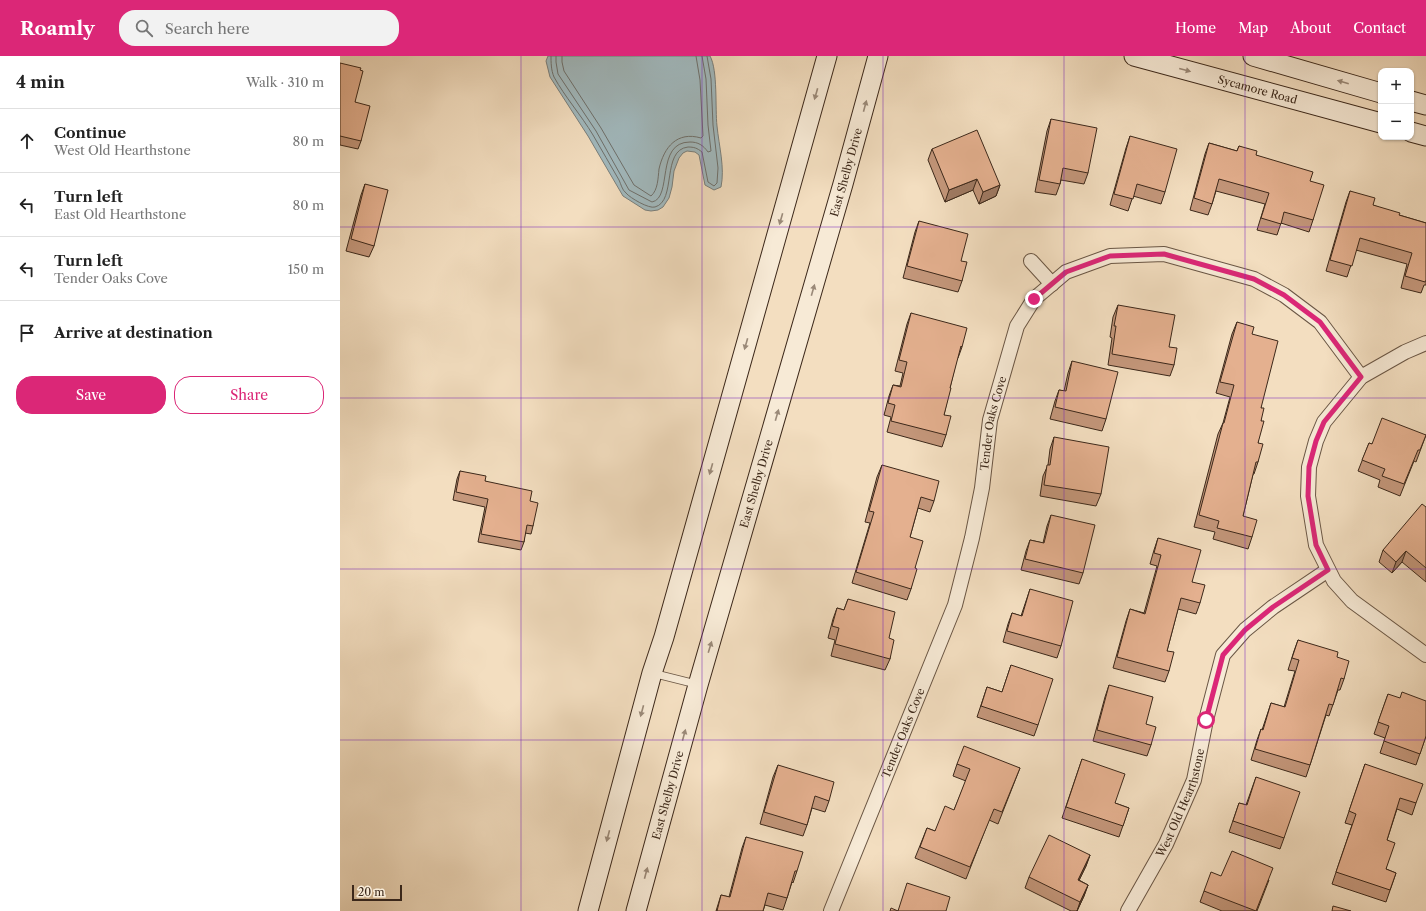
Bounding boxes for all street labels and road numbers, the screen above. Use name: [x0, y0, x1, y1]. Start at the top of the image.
street label: Sycamore Road: [1216, 72, 1299, 107]
street label: East Shelby Drive: [827, 126, 865, 218]
street label: Tender Oaks Cove: [977, 374, 1009, 471]
street label: East Shelby Drive: [737, 438, 776, 530]
street label: Tender Oaks Cove: [879, 686, 928, 780]
street label: West Old Hearthstone: [1153, 747, 1207, 860]
street label: East Shelby Drive: [649, 749, 687, 841]

